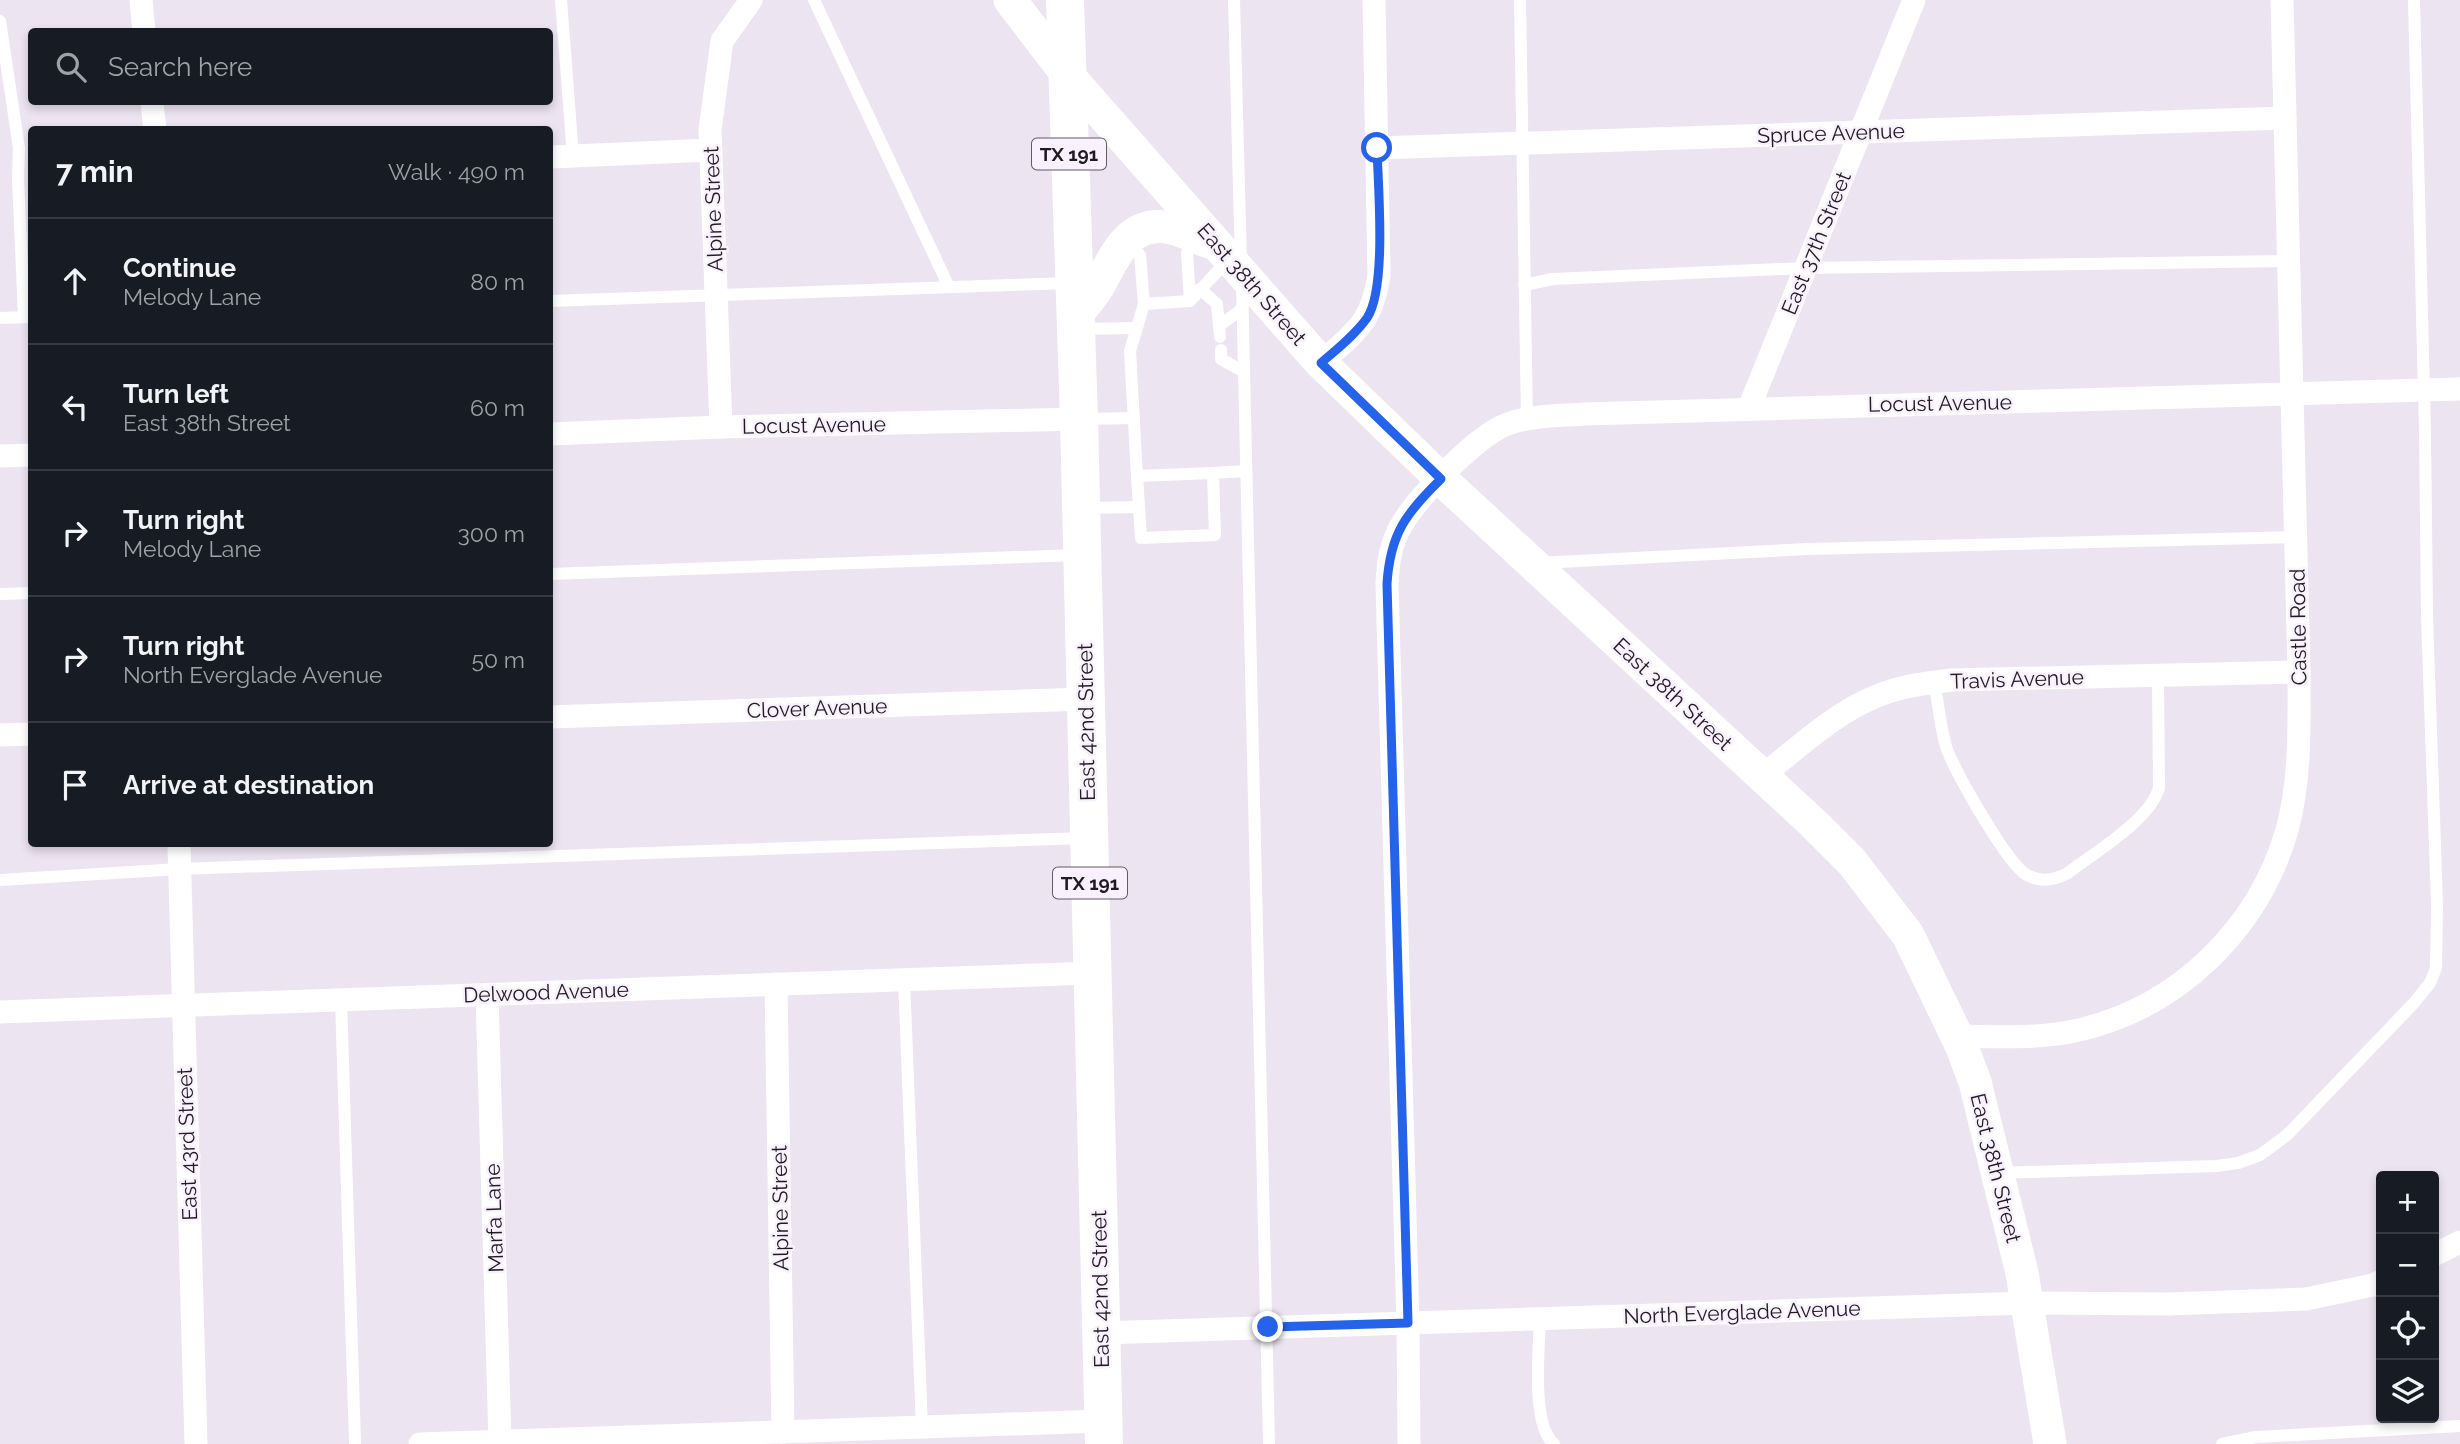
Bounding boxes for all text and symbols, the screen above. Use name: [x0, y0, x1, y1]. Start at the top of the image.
search box: [28, 28, 553, 105]
icon: search: [52, 48, 90, 86]
text: Search here: [108, 52, 252, 82]
street label: Spruce Avenue: [1757, 118, 1905, 148]
route start: [1361, 132, 1392, 163]
road number: TX 191: [1032, 138, 1106, 170]
street label: Alpine Street: [698, 146, 728, 272]
text: 7 min: [56, 154, 134, 189]
text: Walk · 490 m: [388, 158, 525, 185]
street label: East 37th Street: [1776, 168, 1856, 318]
street label: East 38th Street: [1192, 218, 1312, 350]
text: Continue: [123, 253, 236, 283]
icon: ahead: [56, 262, 94, 300]
text: 80 m: [470, 268, 525, 295]
text: Melody Lane: [123, 283, 261, 310]
text: Turn left: [123, 379, 229, 409]
icon: left: [56, 388, 94, 426]
street label: Locust Avenue: [1868, 389, 2012, 417]
text: 60 m: [470, 394, 525, 421]
text: East 38th Street: [123, 409, 291, 436]
street label: Locust Avenue: [742, 411, 886, 439]
text: Turn right: [123, 505, 244, 535]
icon: right: [56, 514, 94, 552]
text: 300 m: [458, 520, 525, 547]
text: Melody Lane: [123, 535, 261, 562]
street label: Castle Road: [2284, 568, 2312, 686]
text: Turn right: [123, 631, 244, 661]
street label: East 38th Street: [1608, 633, 1738, 755]
icon: right: [56, 640, 94, 678]
street label: East 42nd Street: [1072, 643, 1100, 801]
text: 50 m: [471, 646, 525, 673]
text: North Everglade Avenue: [123, 661, 383, 688]
street label: Travis Avenue: [1950, 664, 2084, 694]
street label: Clover Avenue: [746, 693, 888, 723]
icon: arrive: [56, 766, 94, 804]
text: Arrive at destination: [123, 770, 374, 800]
road number: TX 191: [1053, 868, 1127, 898]
street label: Delwood Avenue: [463, 977, 629, 1007]
street label: East 43rd Street: [172, 1067, 202, 1221]
street label: East 38th Street: [1965, 1091, 2027, 1245]
street label: Alpine Street: [766, 1145, 794, 1271]
street label: Marfa Lane: [480, 1163, 508, 1273]
map controls: [2376, 1171, 2439, 1423]
button: +: [2376, 1171, 2439, 1234]
street label: East 42nd Street: [1086, 1210, 1114, 1368]
button: −: [2376, 1234, 2439, 1297]
street label: North Everglade Avenue: [1623, 1295, 1861, 1329]
button: locate: [2376, 1297, 2439, 1360]
route end: [1252, 1311, 1283, 1342]
button: layers: [2376, 1360, 2439, 1423]

